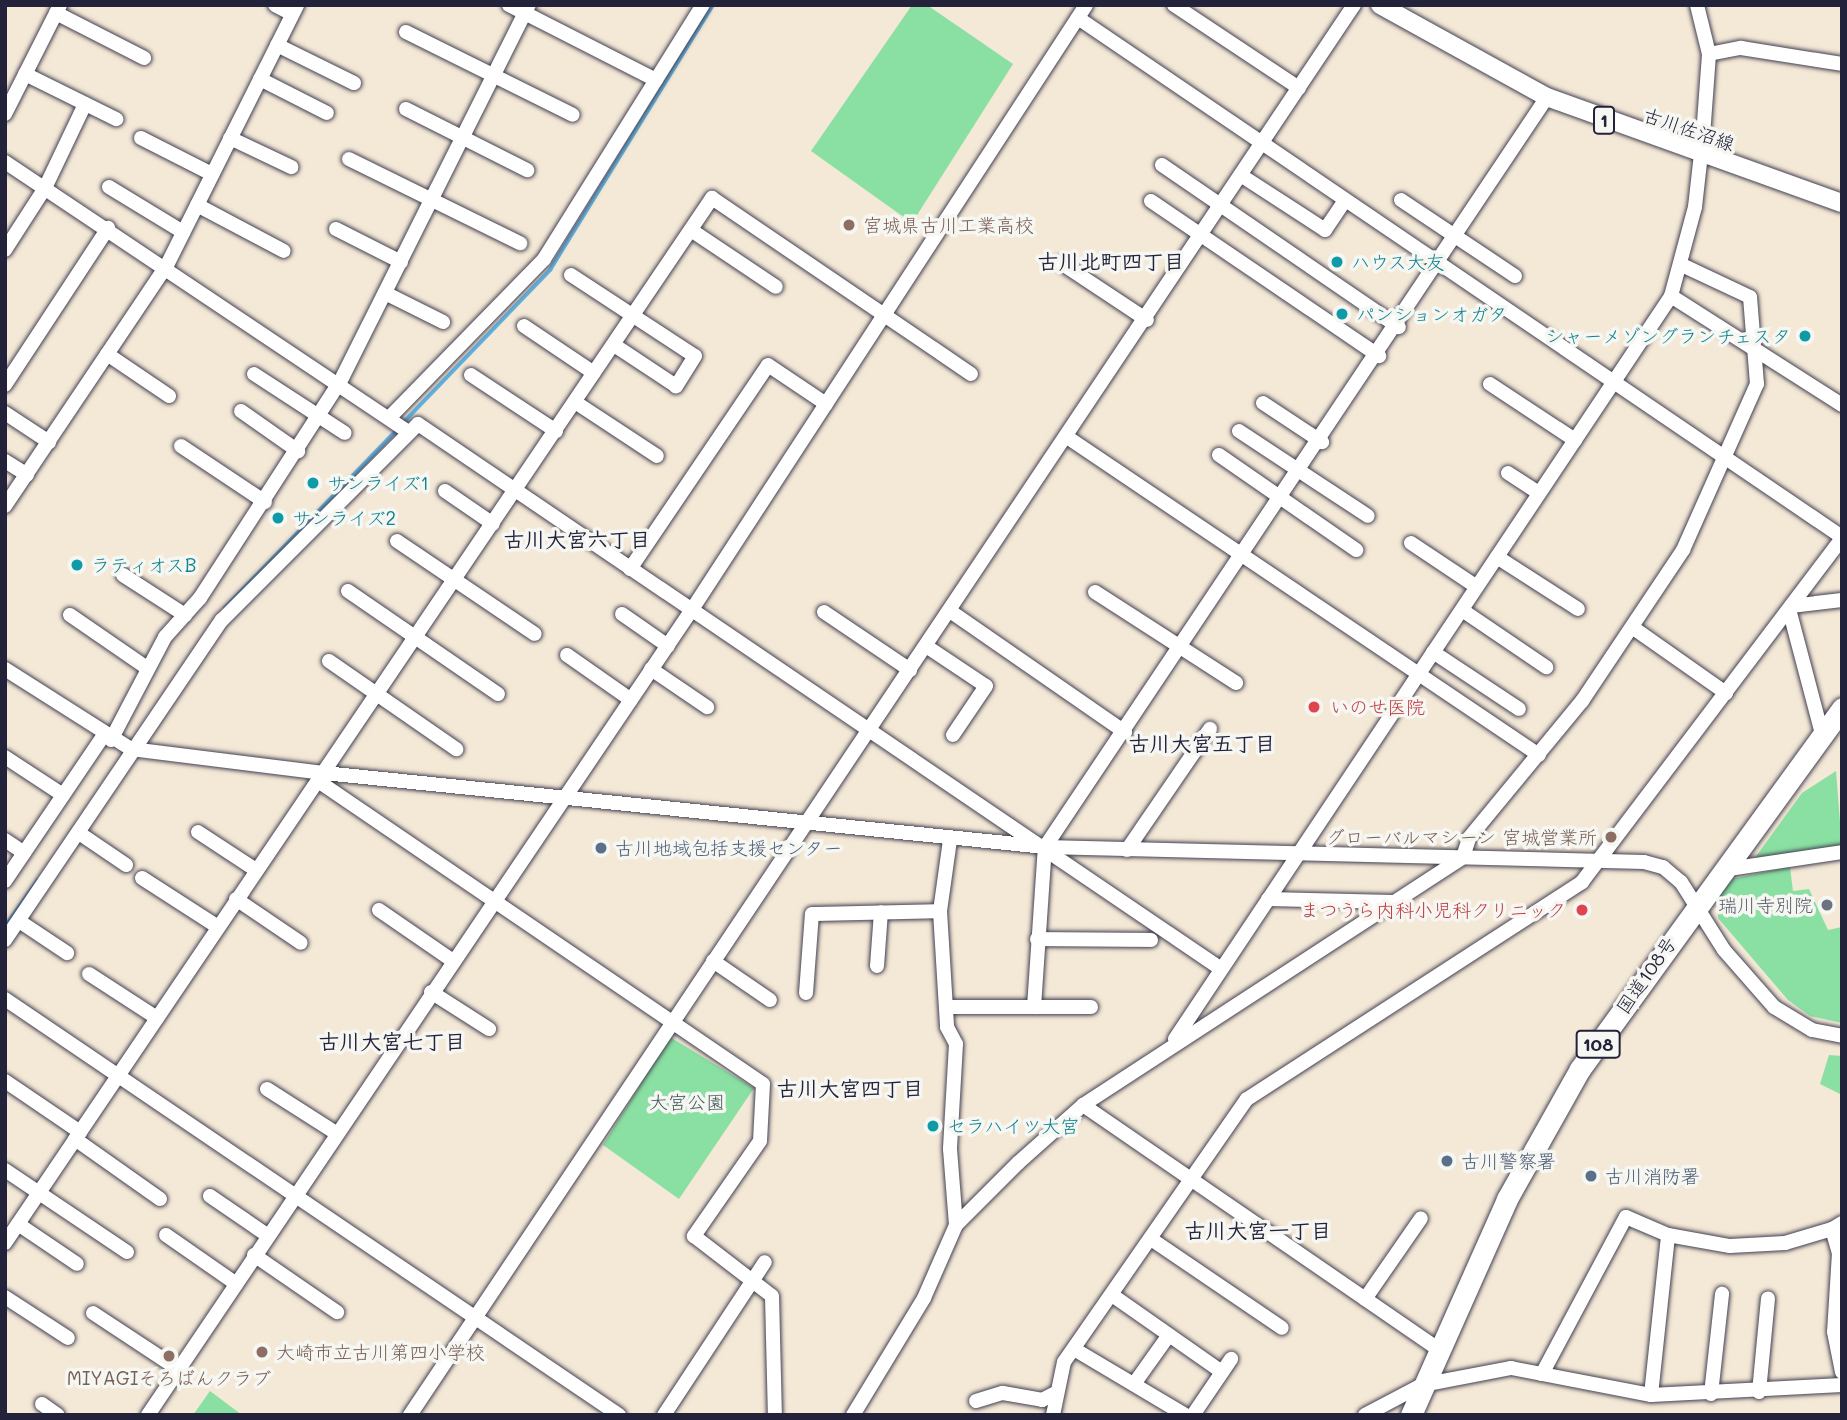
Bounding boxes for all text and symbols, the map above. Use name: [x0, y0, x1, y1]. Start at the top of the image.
street label: 古川佐沼線: [1640, 103, 1738, 155]
road number: 1: [1592, 106, 1616, 134]
place label: 宮城県古川工業高校: [863, 214, 1034, 236]
marker: 宮城県古川工業高校: [841, 217, 857, 233]
district label: 古川北町四丁目: [1038, 248, 1184, 274]
place label: ハウス大友: [1351, 251, 1446, 273]
marker: ハウス大友: [1329, 254, 1345, 270]
place label: パンションオガタ: [1356, 303, 1508, 325]
marker: パンションオガタ: [1334, 306, 1350, 322]
place label: シャーメゾングランチェスタ: [1544, 325, 1791, 347]
marker: シャーメゾングランチェスタ: [1797, 328, 1813, 344]
place label: サンライズ1: [327, 472, 430, 494]
marker: サンライズ1: [305, 475, 321, 491]
place label: サンライズ2: [292, 507, 398, 529]
marker: サンライズ2: [270, 510, 286, 526]
district label: 古川大宮六丁目: [504, 526, 650, 552]
place label: ラティオスB: [91, 554, 198, 576]
marker: ラティオスB: [69, 557, 85, 573]
place label: いのせ医院: [1330, 696, 1425, 718]
marker: いのせ医院: [1304, 697, 1324, 717]
district label: 古川大宮五丁目: [1129, 730, 1275, 756]
place label: グローバルマシーン 宮城営業所: [1325, 826, 1597, 848]
marker: グローバルマシーン 宮城営業所: [1603, 829, 1619, 845]
place label: 古川地域包括支援センター: [615, 837, 843, 859]
marker: 古川地域包括支援センター: [593, 840, 609, 856]
place label: 瑞川寺別院: [1718, 894, 1813, 916]
marker: 瑞川寺別院: [1819, 897, 1835, 913]
place label: まつうら内科小児科クリニック: [1300, 899, 1566, 921]
marker: まつうら内科小児科クリニック: [1572, 900, 1592, 920]
street label: 国道108号: [1611, 932, 1681, 1018]
district label: 古川大宮七丁目: [319, 1028, 465, 1054]
road number: 108: [1575, 1030, 1621, 1058]
district label: 古川大宮四丁目: [777, 1075, 923, 1101]
park label: 大宮公園: [649, 1091, 725, 1113]
place label: セラハイツ大宮: [947, 1115, 1080, 1137]
marker: セラハイツ大宮: [925, 1118, 941, 1134]
place label: 古川警察署: [1461, 1150, 1556, 1172]
marker: 古川警察署: [1439, 1153, 1455, 1169]
place label: 古川消防署: [1605, 1165, 1700, 1187]
marker: 古川消防署: [1583, 1168, 1599, 1184]
district label: 古川大宮一丁目: [1185, 1217, 1331, 1243]
place label: 大崎市立古川第四小学校: [276, 1341, 485, 1363]
marker: 大崎市立古川第四小学校: [254, 1344, 270, 1360]
marker: MIYAGIそろばんクラブ: [161, 1348, 177, 1364]
place label: MIYAGIそろばんクラブ: [67, 1367, 271, 1389]

